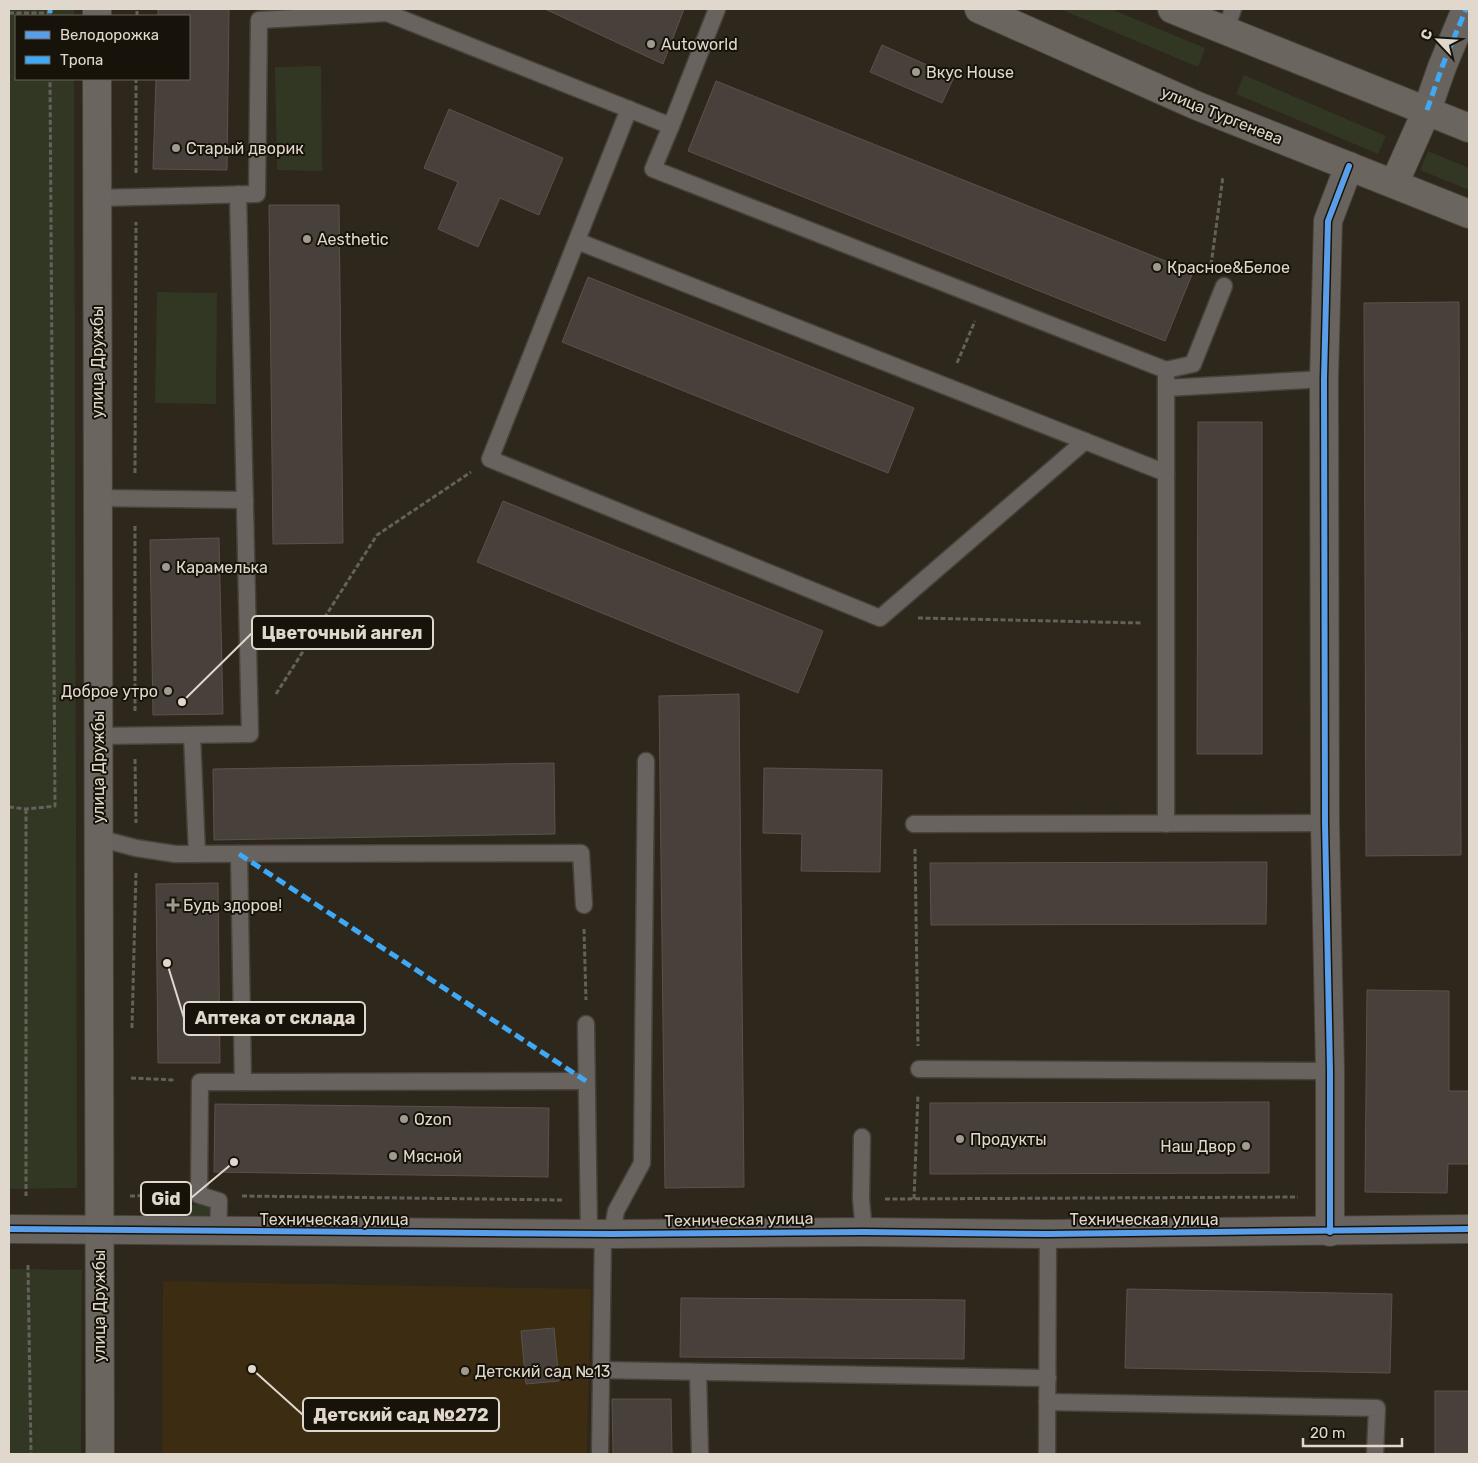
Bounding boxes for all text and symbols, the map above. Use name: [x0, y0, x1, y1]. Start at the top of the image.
legend: [15, 15, 190, 80]
north arrow: [1413, 15, 1463, 65]
text: Велодорожка: [60, 26, 159, 44]
text: С: [1417, 27, 1437, 43]
place label: Autoworld: [661, 35, 738, 54]
marker: Autoworld: [645, 38, 657, 50]
text: Тропа: [60, 51, 103, 69]
place label: Вкус House: [926, 63, 1014, 82]
marker: Вкус House: [910, 66, 922, 78]
street label: улица Тургенева: [1158, 82, 1285, 149]
place label: Старый дворик: [186, 139, 304, 158]
marker: Старый дворик: [170, 142, 182, 154]
place label: Aesthetic: [317, 230, 389, 249]
marker: Aesthetic: [301, 233, 313, 245]
place label: Красное&Белое: [1167, 258, 1290, 277]
marker: Красное&Белое: [1151, 261, 1163, 273]
street label: улица Дружбы: [88, 306, 107, 418]
place label: Карамелька: [176, 558, 268, 577]
marker: Карамелька: [160, 561, 172, 573]
callout: Цветочный ангел: [252, 616, 433, 649]
text: Цветочный ангел: [261, 622, 423, 644]
place label: Доброе утро: [61, 682, 158, 701]
marker: Доброе утро: [162, 685, 174, 697]
street label: улица Дружбы: [89, 711, 108, 823]
place label: Будь здоров!: [183, 896, 282, 915]
marker: Будь здоров!: [167, 899, 179, 911]
callout: Аптека от склада: [184, 1002, 365, 1035]
text: Аптека от склада: [195, 1007, 355, 1029]
place label: Ozon: [414, 1110, 452, 1129]
marker: Ozon: [398, 1113, 410, 1125]
place label: Продукты: [970, 1130, 1047, 1149]
marker: Продукты: [954, 1133, 966, 1145]
place label: Наш Двор: [1160, 1137, 1236, 1156]
marker: Наш Двор: [1240, 1140, 1252, 1152]
place label: Мясной: [403, 1147, 462, 1166]
marker: Мясной: [387, 1150, 399, 1162]
callout: Gid: [141, 1182, 191, 1215]
text: Gid: [151, 1188, 181, 1210]
street label: Техническая улица: [664, 1209, 814, 1230]
street label: Техническая улица: [260, 1210, 409, 1229]
street label: Техническая улица: [1070, 1210, 1219, 1229]
street label: улица Дружбы: [90, 1250, 109, 1362]
place label: Детский сад №13: [475, 1362, 610, 1381]
marker: Детский сад №13: [459, 1365, 471, 1377]
callout: Детский сад №272: [303, 1398, 499, 1431]
text: Детский сад №272: [313, 1404, 489, 1426]
scale bar: [1303, 1416, 1402, 1448]
text: 20 m: [1310, 1424, 1345, 1442]

